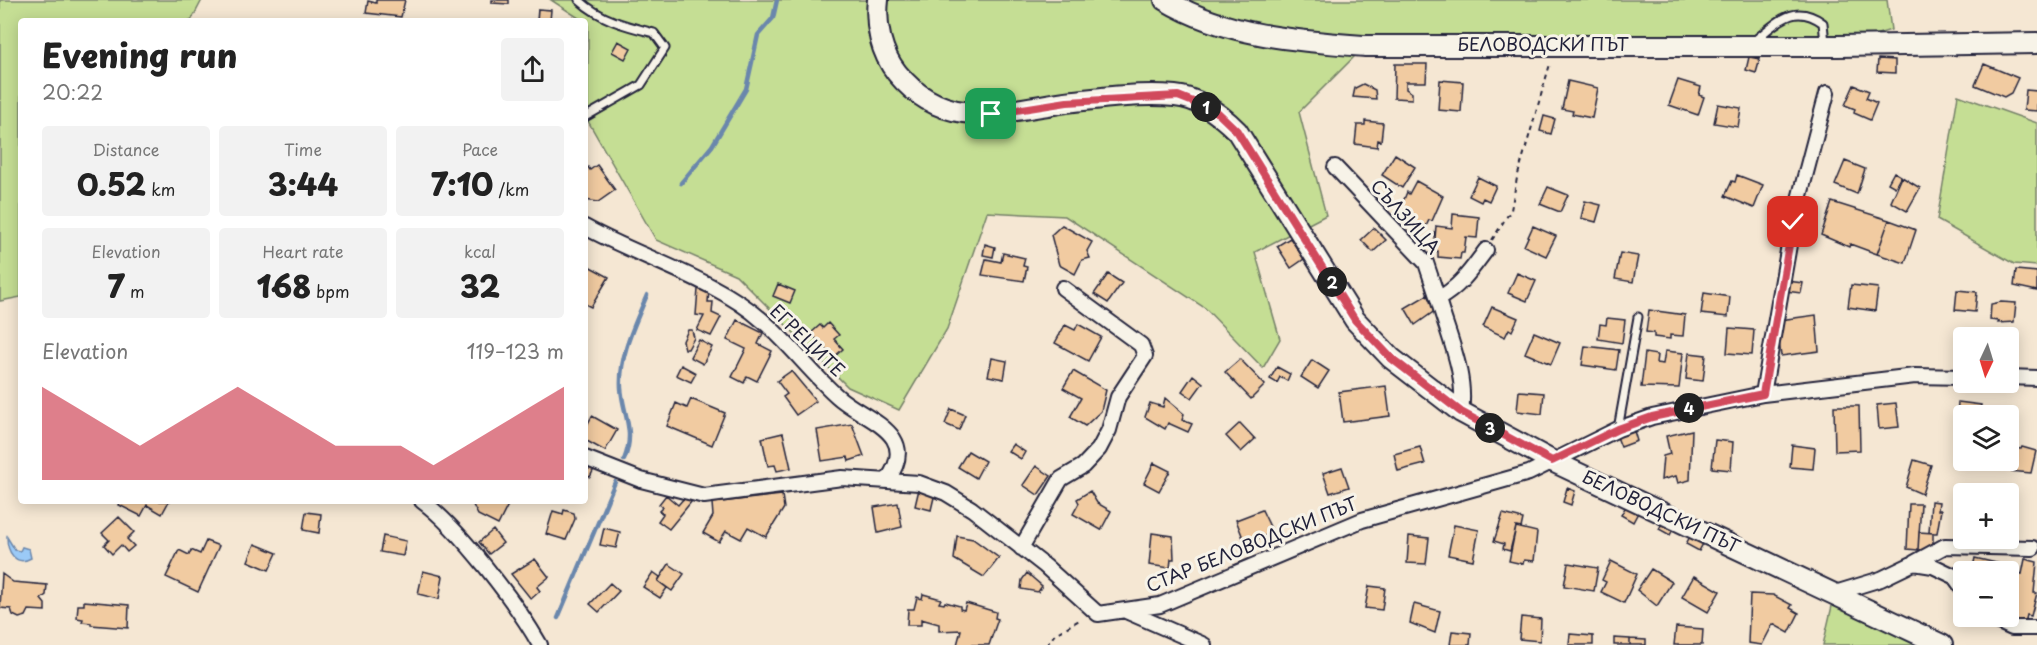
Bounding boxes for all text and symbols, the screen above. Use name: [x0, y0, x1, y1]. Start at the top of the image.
text: Evening run: [42, 29, 237, 79]
street label: БЕЛОВОДСКИ ПЪТ: [1457, 30, 1630, 57]
button: share: [501, 38, 564, 101]
text: 20:22: [42, 77, 103, 107]
pin: [965, 88, 1016, 139]
pin: 1: [1191, 92, 1221, 122]
text: 1: [1202, 95, 1210, 119]
icon: arrive: [974, 97, 1007, 130]
text: Distance: [92, 137, 160, 161]
text: Time: [284, 137, 322, 161]
text: Pace: [462, 137, 498, 161]
text: 0.52: [77, 161, 146, 206]
text: 3:44: [268, 161, 338, 206]
text: 7:10: [431, 161, 493, 206]
street label: СЪЛЗИЦА: [1365, 173, 1447, 260]
text: km: [146, 177, 175, 201]
text: /km: [493, 177, 529, 201]
pin: [1767, 196, 1818, 247]
icon: check: [1776, 205, 1809, 238]
text: Elevation: [91, 239, 161, 263]
text: Heart rate: [263, 239, 343, 263]
text: kcal: [464, 239, 496, 263]
text: 7: [107, 263, 125, 308]
text: 168: [256, 263, 311, 308]
text: 32: [460, 263, 500, 308]
pin: 2: [1317, 267, 1347, 297]
text: 2: [1326, 270, 1338, 294]
text: m: [125, 279, 145, 303]
text: bpm: [311, 279, 350, 303]
street label: ЕГРЕЦИТЕ: [765, 297, 851, 382]
north arrow: [1953, 327, 2019, 393]
map controls: [1953, 327, 2019, 627]
text: Elevation: [42, 336, 128, 366]
text: 119–123 m: [467, 336, 564, 366]
pin: 4: [1674, 393, 1704, 423]
text: 4: [1684, 396, 1694, 420]
button: layers: [1953, 405, 2019, 471]
pin: 3: [1475, 413, 1505, 443]
text: 3: [1485, 416, 1495, 440]
street label: БЕЛОВОДСКИ ПЪТ: [1578, 462, 1746, 559]
button: +: [1953, 483, 2019, 549]
street label: СТАР БЕЛОВОДСКИ ПЪТ: [1142, 489, 1362, 598]
button: −: [1953, 561, 2019, 627]

